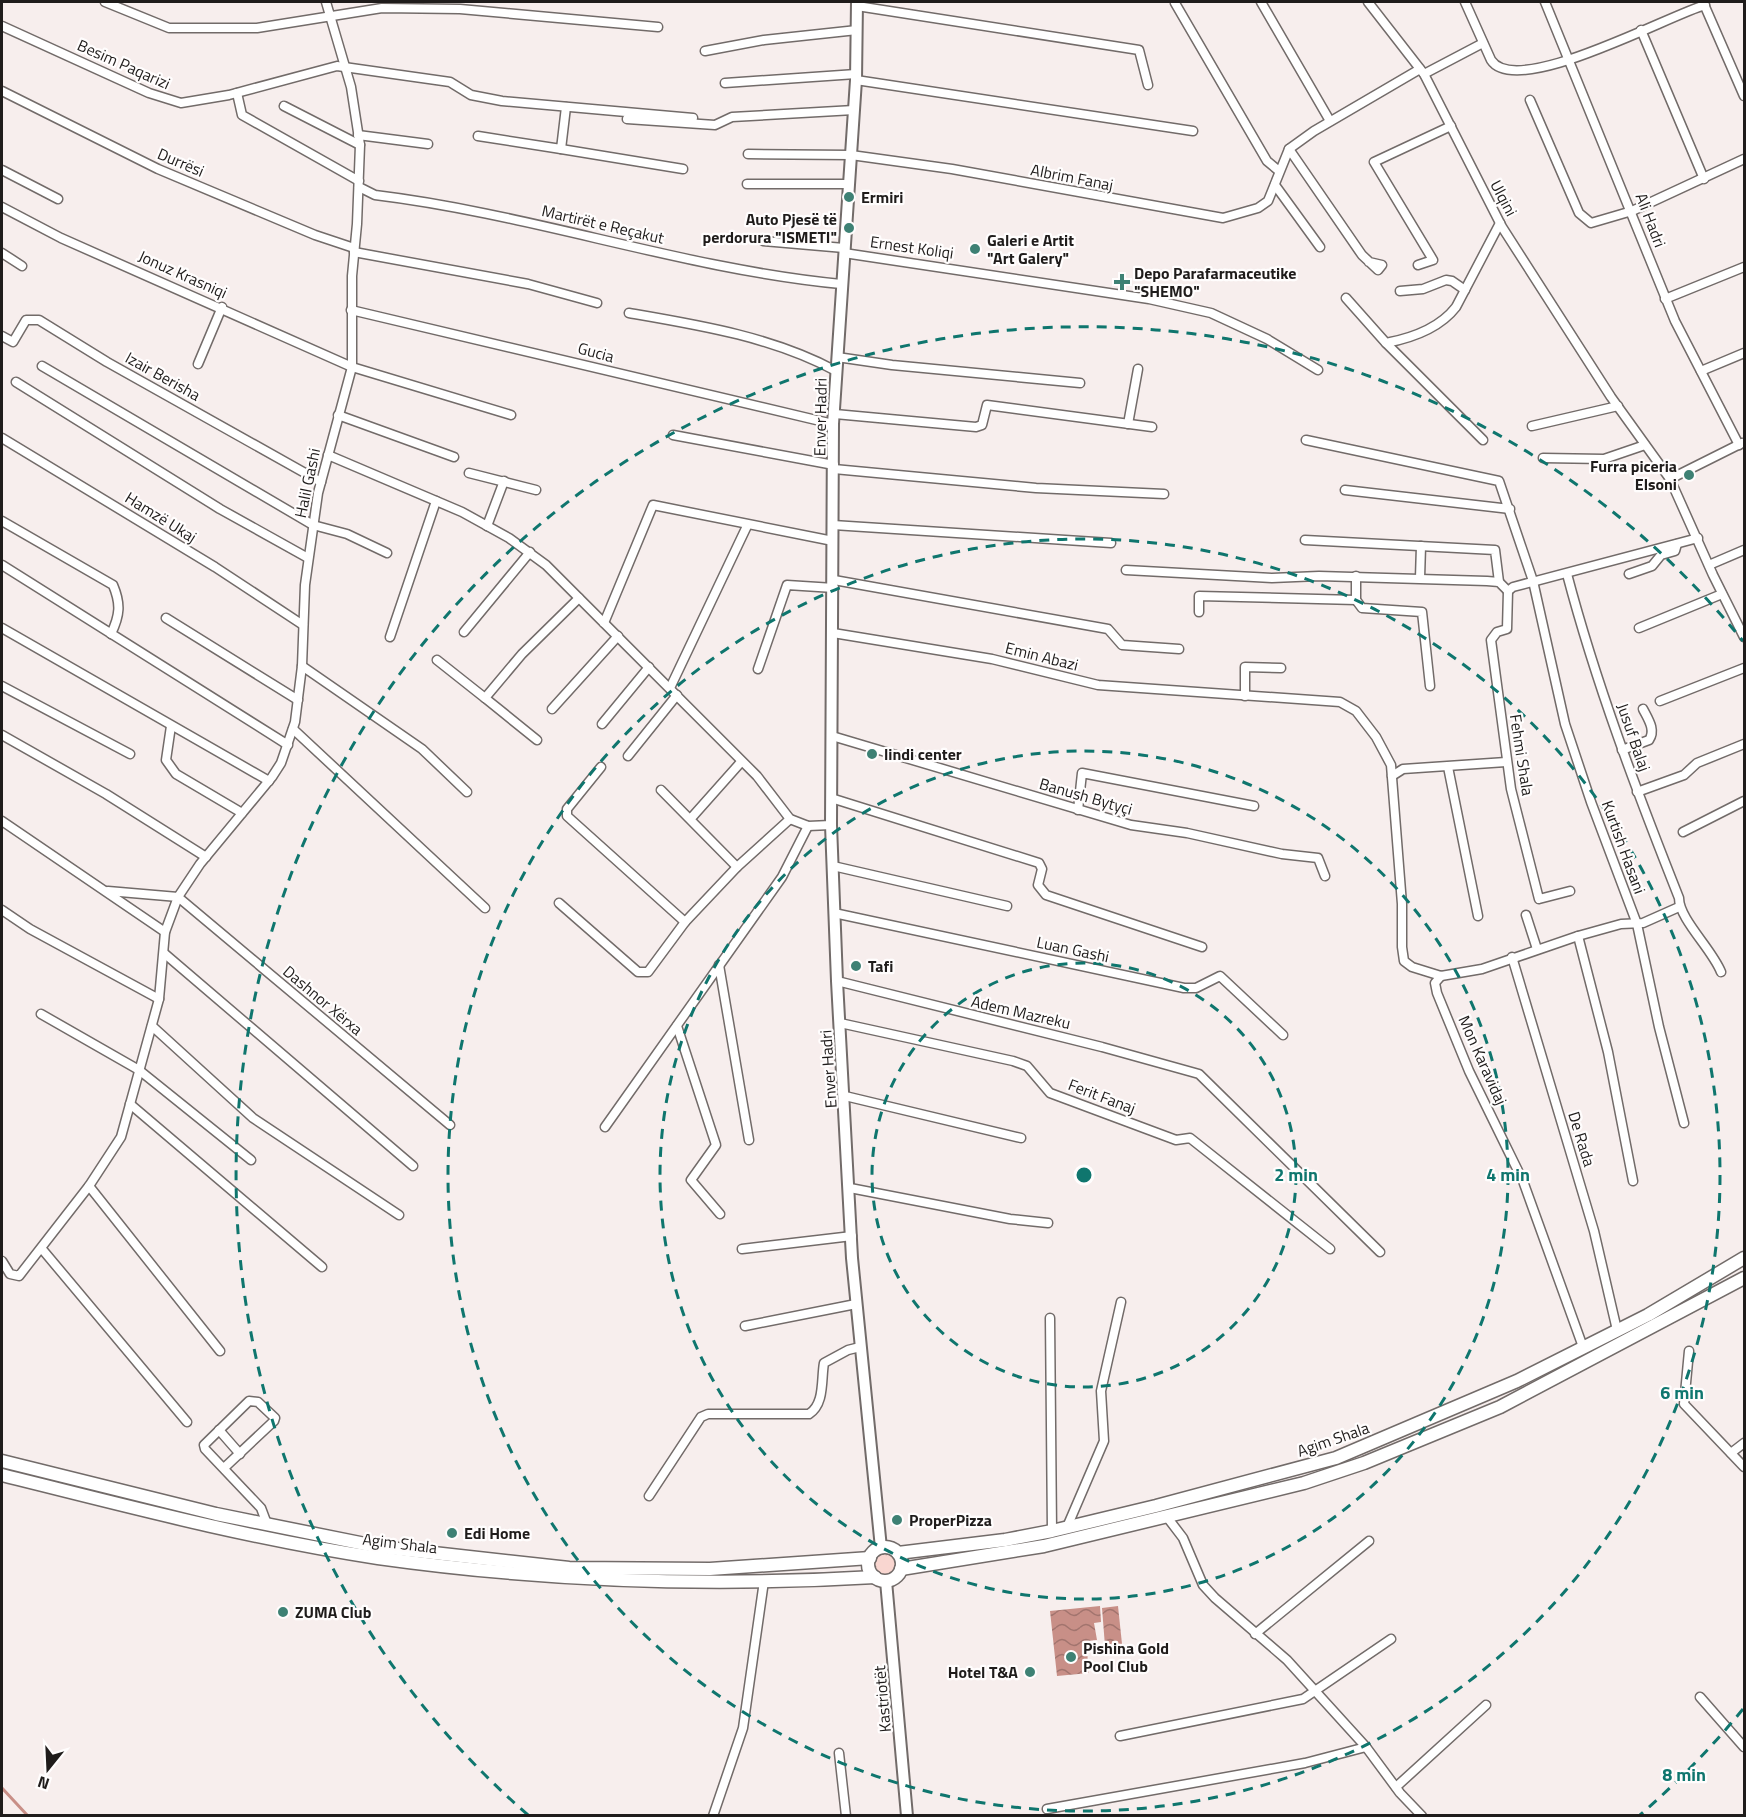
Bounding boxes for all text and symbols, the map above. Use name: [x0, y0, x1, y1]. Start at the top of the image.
street label: Besim Paqarizi: [74, 33, 174, 95]
street label: Durrësi: [154, 141, 208, 183]
street label: Albrim Fanaj: [1029, 157, 1115, 197]
street label: Ulqini: [1484, 176, 1524, 220]
place label: Ermiri: [861, 185, 903, 209]
street label: Ali Hadri: [1630, 189, 1672, 251]
marker: Ermiri: [842, 190, 856, 204]
street label: Martirët e Reçakut: [539, 198, 667, 250]
place label: Auto Pjesë të perdorura "ISMETI": [702, 207, 837, 249]
marker: Auto Pjesë të perdorura "ISMETI": [842, 221, 856, 235]
place label: Galeri e Artit "Art Galery": [987, 228, 1074, 270]
street label: Ernest Koliqi: [869, 229, 955, 265]
marker: Galeri e Artit "Art Galery": [968, 242, 982, 256]
street label: Jonuz Krasniqi: [135, 244, 231, 304]
place label: Depo Parafarmaceutike "SHEMO": [1134, 261, 1296, 303]
marker: Depo Parafarmaceutike "SHEMO": [1115, 275, 1129, 289]
street label: Gucia: [575, 336, 617, 368]
street label: Izair Berisha: [121, 345, 205, 407]
street label: Enver Hadri: [807, 378, 833, 456]
street label: Halil Gashi: [288, 446, 326, 520]
place label: Furra piceria Elsoni: [1590, 454, 1677, 496]
marker: Furra piceria Elsoni: [1682, 468, 1696, 482]
street label: Hamzë Ukaj: [121, 486, 201, 548]
street label: Emin Abazi: [1003, 635, 1081, 677]
street label: Jusuf Balaj: [1611, 700, 1657, 774]
street label: Fehmi Shala: [1504, 713, 1540, 797]
place label: lindi center: [884, 742, 962, 766]
marker: lindi center: [865, 747, 879, 761]
street label: Banush Bytyçi: [1037, 771, 1135, 821]
street label: Kurtish Hasani: [1596, 797, 1652, 897]
street label: Luan Gashi: [1034, 930, 1112, 968]
place label: Tafi: [868, 954, 893, 978]
street label: Dashnor Xërxa: [278, 959, 368, 1041]
marker: Tafi: [849, 959, 863, 973]
street label: Adem Mazreku: [969, 989, 1073, 1035]
street label: Mon Karavidaj: [1453, 1011, 1513, 1109]
street label: Enver Hadri: [813, 1029, 843, 1109]
street label: Ferit Fanaj: [1065, 1072, 1139, 1120]
street label: De Rada: [1562, 1109, 1602, 1169]
text: 2 min: [1274, 1161, 1318, 1188]
text: 4 min: [1486, 1161, 1530, 1188]
centre of rings: [1074, 1165, 1094, 1185]
text: 6 min: [1660, 1379, 1704, 1406]
street label: Agim Shala: [1294, 1415, 1372, 1463]
place label: ProperPizza: [909, 1508, 992, 1532]
marker: ProperPizza: [890, 1513, 904, 1527]
place label: Edi Home: [464, 1521, 530, 1545]
marker: Edi Home: [445, 1526, 459, 1540]
street label: Agim Shala: [361, 1527, 439, 1559]
place label: ZUMA Club: [295, 1600, 372, 1624]
marker: ZUMA Club: [276, 1605, 290, 1619]
place label: Pishina Gold Pool Club: [1083, 1636, 1169, 1678]
marker: Pishina Gold Pool Club: [1064, 1650, 1078, 1664]
place label: Hotel T&A: [948, 1660, 1018, 1684]
street label: Kastriotët: [867, 1664, 897, 1733]
marker: Hotel T&A: [1023, 1665, 1037, 1679]
north arrow: [18, 1739, 78, 1799]
text: 8 min: [1662, 1761, 1706, 1788]
text: N: [34, 1770, 52, 1796]

